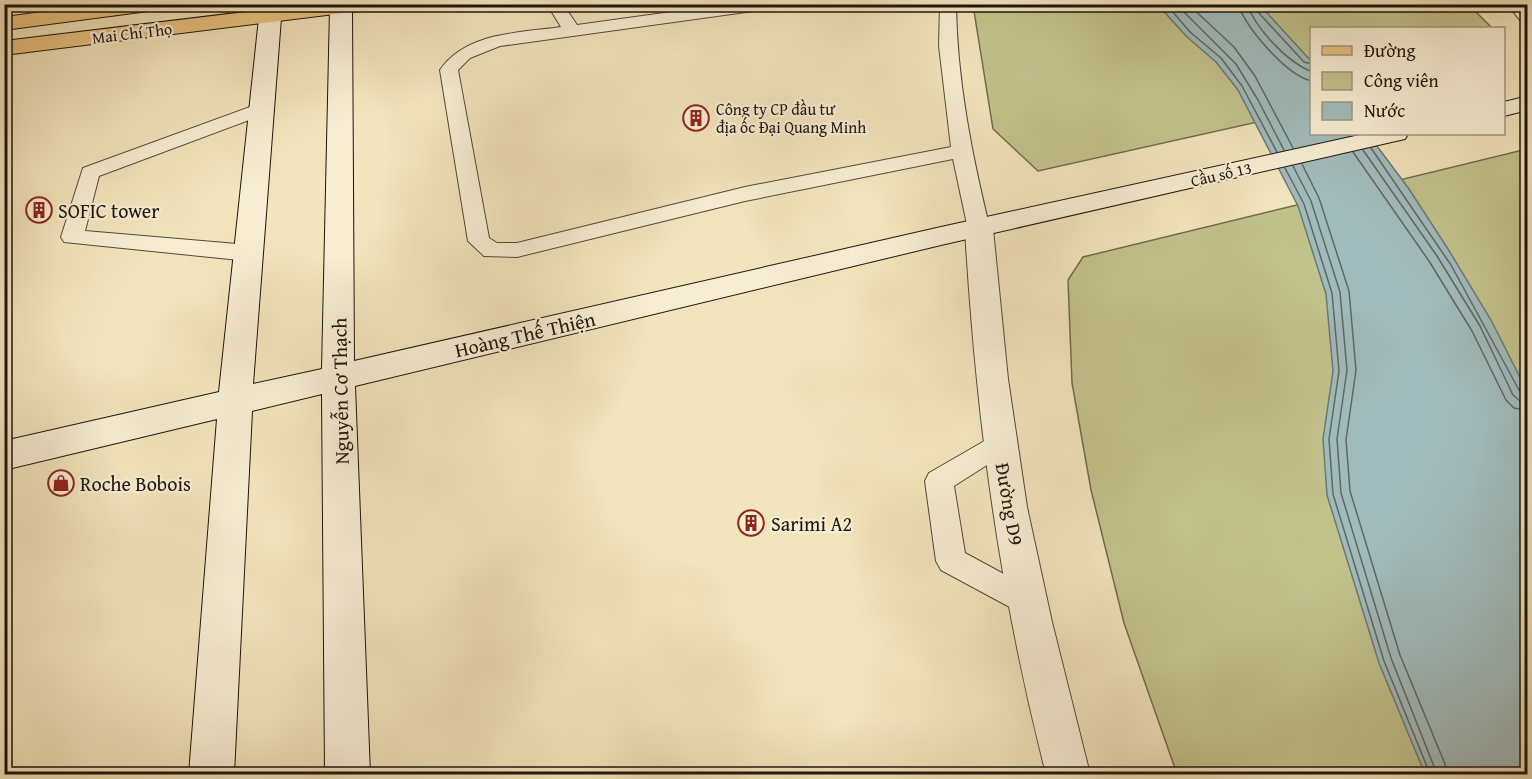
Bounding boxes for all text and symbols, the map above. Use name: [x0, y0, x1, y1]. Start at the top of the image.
street label: Mai Chí Thọ: [91, 16, 173, 50]
legend: [1310, 27, 1505, 135]
text: Đường: [1364, 37, 1415, 64]
text: Công viên: [1364, 67, 1439, 94]
place label: Công ty CP đầu tư địa ốc Đại Quang Minh: [716, 97, 866, 139]
text: Nước: [1364, 97, 1405, 124]
building icon: Công ty CP đầu tư địa ốc Đại Quang Minh: [681, 103, 711, 133]
street label: Cầu số 13: [1188, 155, 1254, 193]
building icon: SOFIC tower: [24, 195, 54, 225]
place label: SOFIC tower: [58, 196, 159, 225]
street label: Hoàng Thế Thiện: [452, 304, 598, 364]
street label: Nguyễn Cơ Thạch: [324, 317, 356, 465]
street label: Đường D9: [988, 460, 1032, 548]
shop icon: Roche Bobois: [46, 468, 76, 498]
place label: Roche Bobois: [80, 469, 191, 498]
building icon: Sarimi A2: [736, 508, 766, 538]
place label: Sarimi A2: [771, 509, 852, 538]

